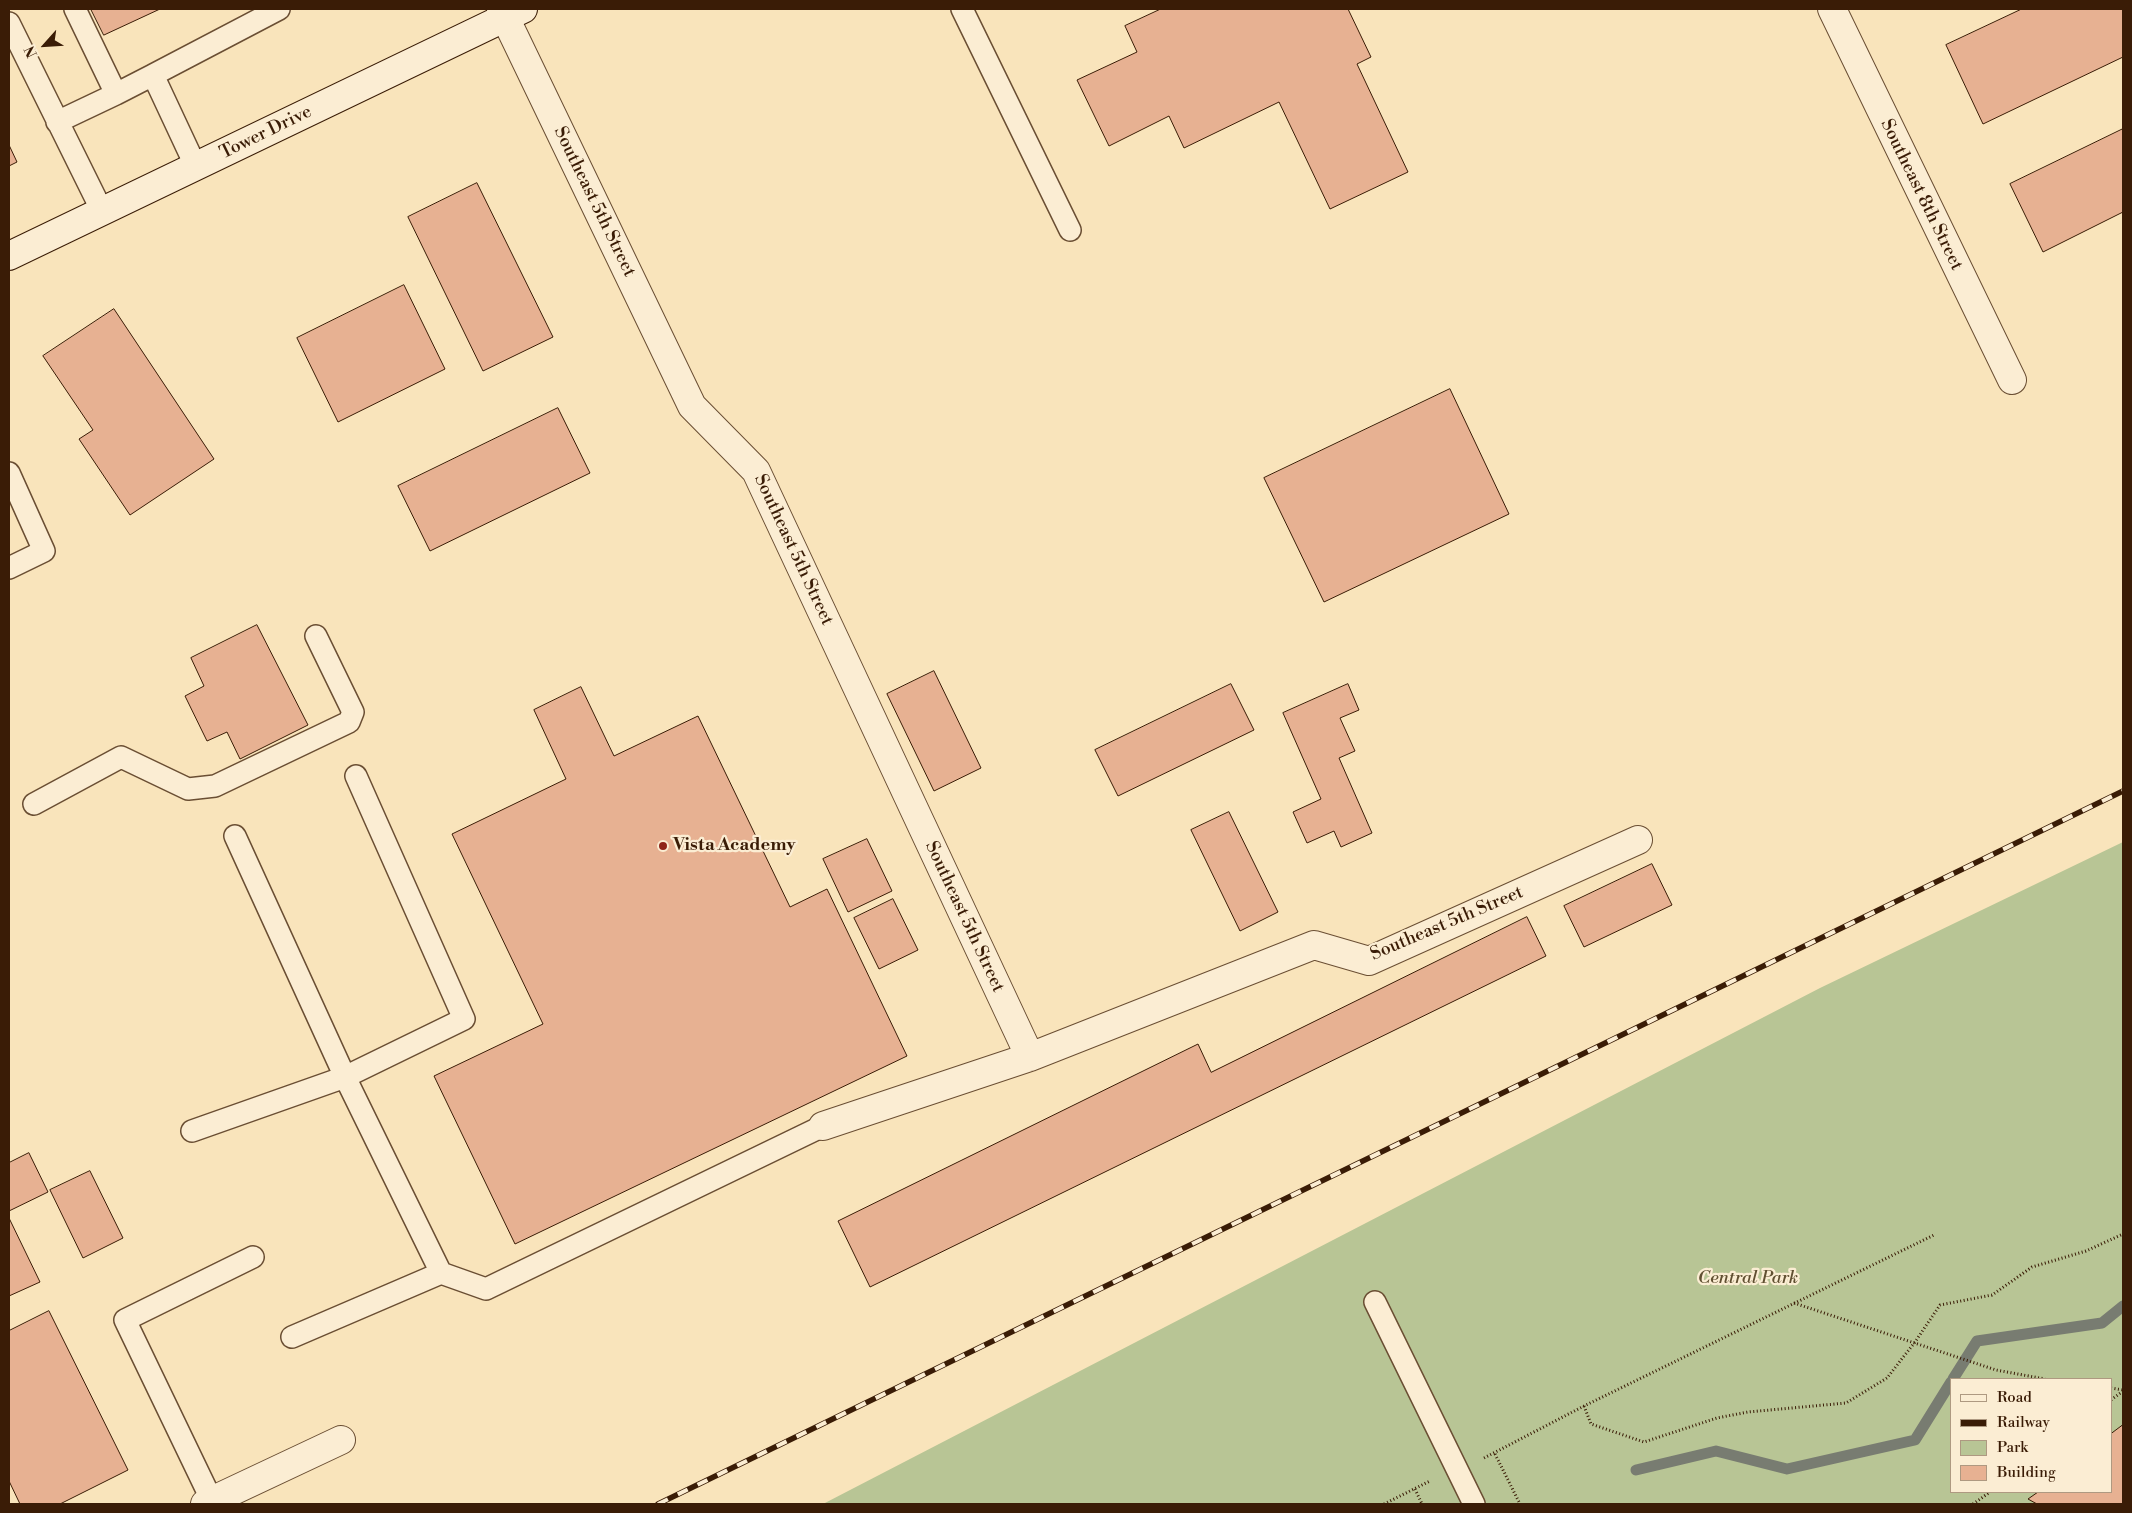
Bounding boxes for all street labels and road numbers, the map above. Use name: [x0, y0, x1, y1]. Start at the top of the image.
street label: Tower Drive: [217, 101, 315, 165]
street label: Southeast 8th Street: [1875, 116, 1967, 274]
street label: Southeast 5th Street: [548, 123, 640, 281]
street label: Southeast 5th Street: [749, 471, 837, 629]
street label: Southeast 5th Street: [920, 838, 1008, 996]
street label: Southeast 5th Street: [1367, 882, 1527, 966]

